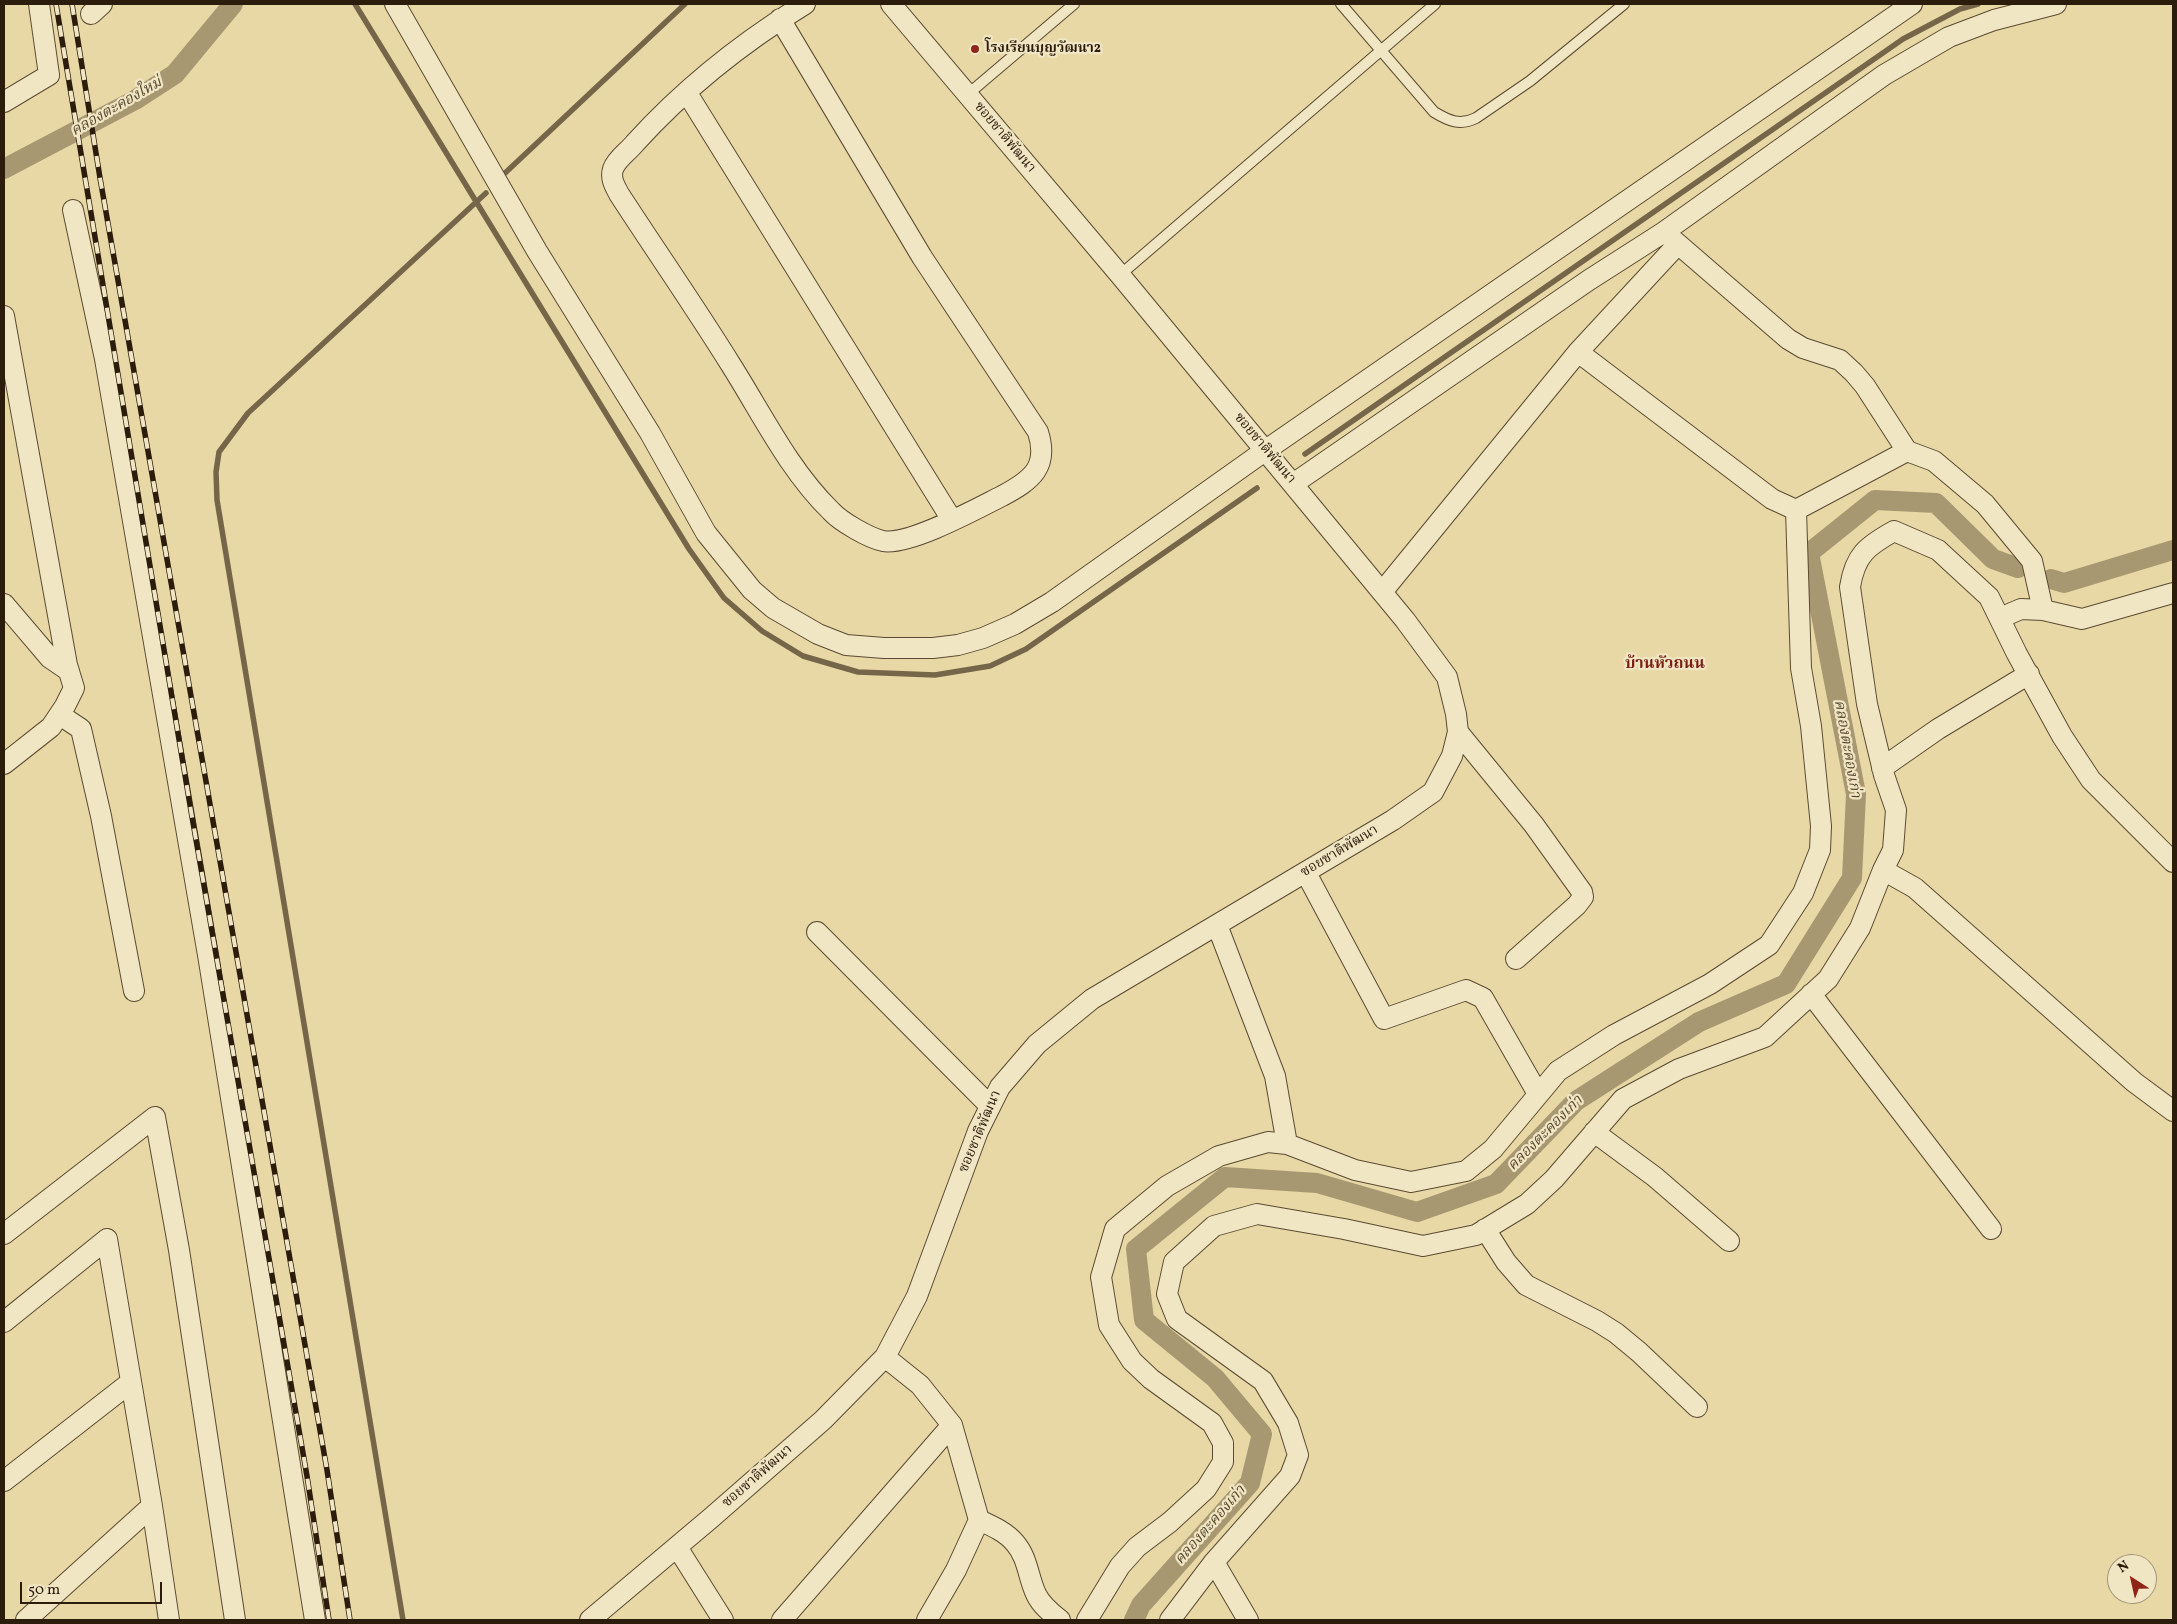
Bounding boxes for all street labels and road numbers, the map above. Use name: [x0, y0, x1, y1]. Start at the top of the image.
street label: ซอยชาติพัฒนา: [969, 99, 1039, 177]
street label: ซอยชาติพัฒนา: [1229, 410, 1299, 488]
street label: ซอยชาติพัฒนา: [1298, 822, 1382, 882]
street label: ซอยชาติพัฒนา: [956, 1088, 1006, 1176]
street label: ซอยชาติพัฒนา: [720, 1442, 796, 1512]

